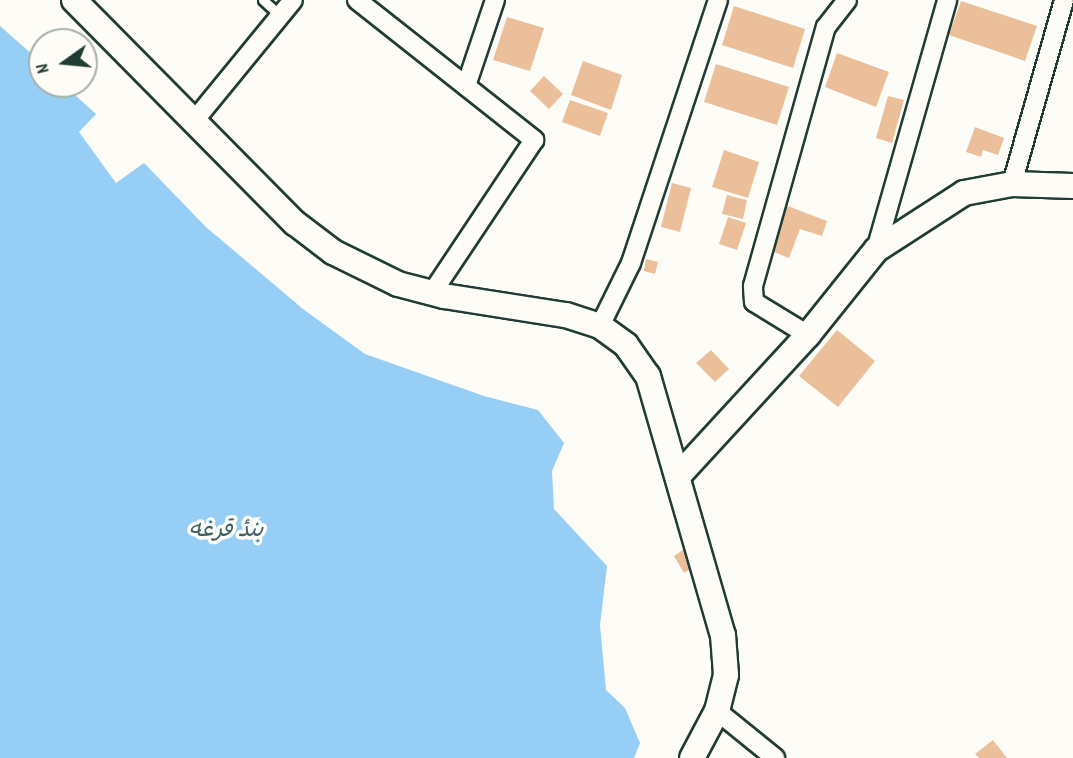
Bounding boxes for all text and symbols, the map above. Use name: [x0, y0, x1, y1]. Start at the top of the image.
north arrow: [28, 28, 98, 98]
text: N: [30, 60, 58, 76]
water label: بندٔ قرغه: [189, 518, 263, 546]

